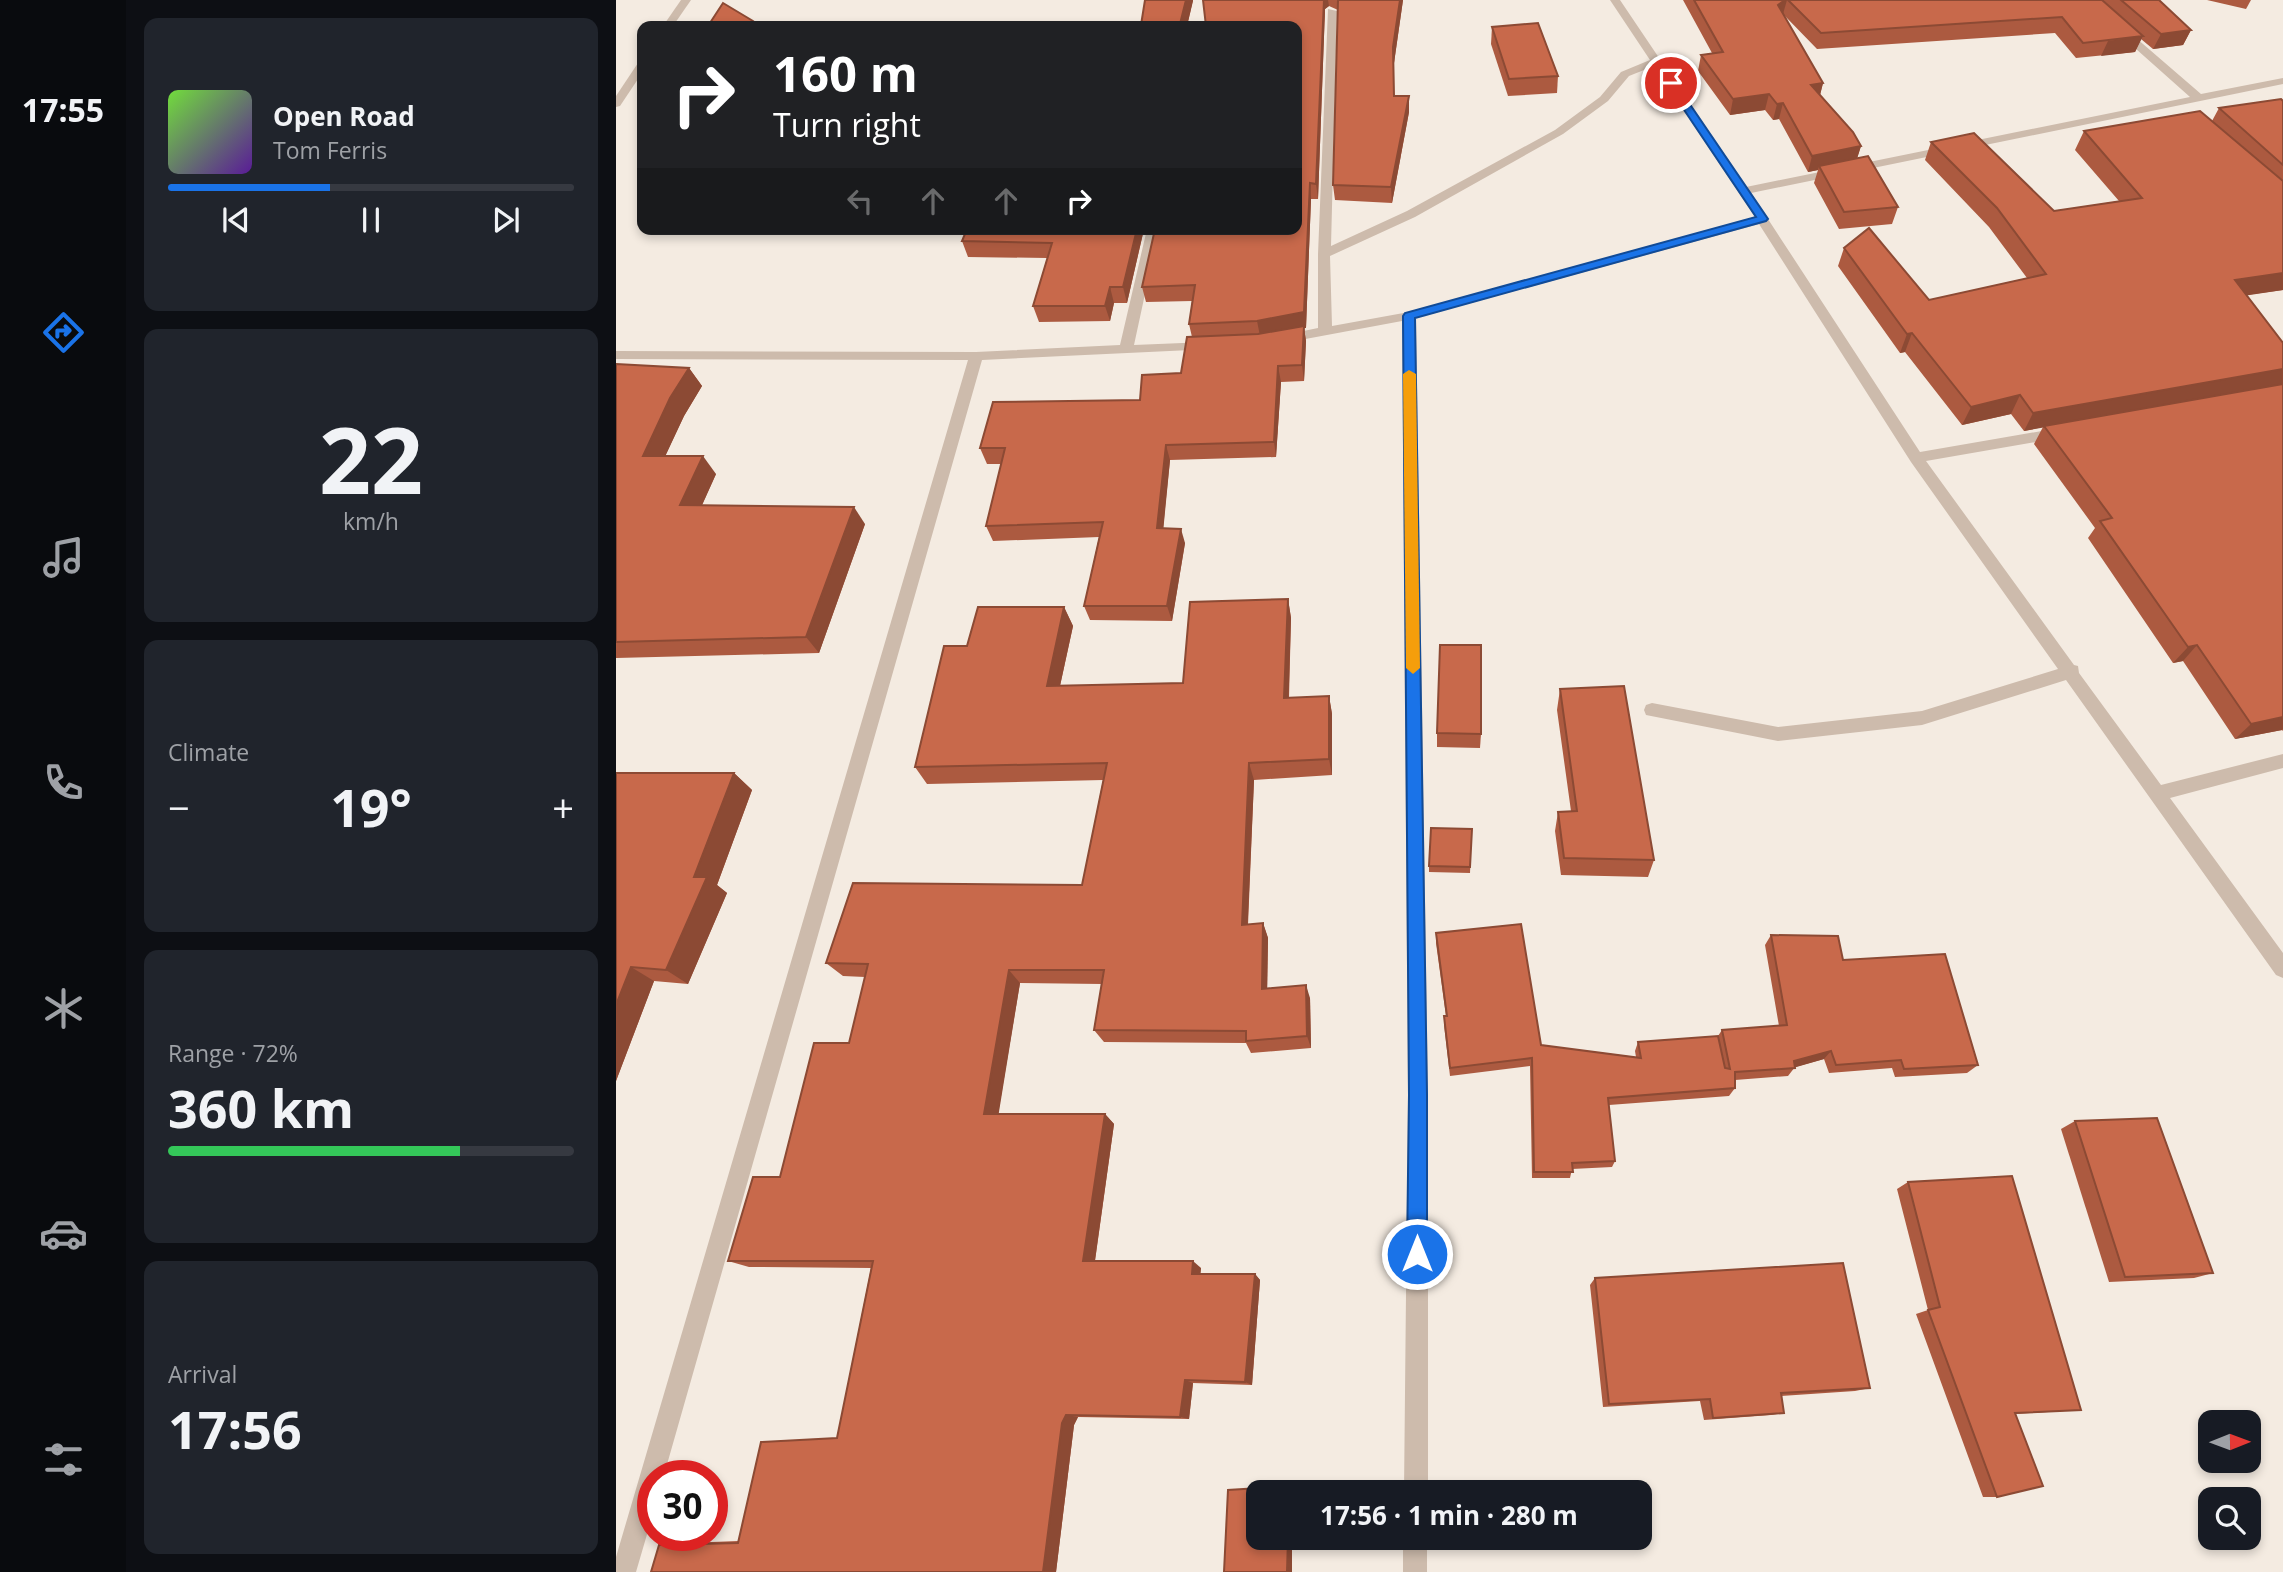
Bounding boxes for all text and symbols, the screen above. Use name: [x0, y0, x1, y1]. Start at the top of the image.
text: 160 m: [773, 40, 918, 106]
icon: right: [658, 49, 749, 140]
pin: [1641, 53, 1701, 113]
icon: arrive: [1652, 64, 1690, 102]
text: 17:55: [22, 88, 104, 131]
text: Open Road: [273, 98, 415, 134]
text: Turn right: [773, 103, 921, 146]
text: Tom Ferris: [273, 134, 387, 166]
icon: left: [841, 182, 879, 220]
icon: ahead: [914, 182, 952, 220]
icon: ahead: [987, 182, 1025, 220]
icon: right: [1060, 182, 1098, 220]
icon: previous: [217, 201, 255, 239]
icon: pause: [352, 201, 390, 239]
icon: next: [487, 201, 525, 239]
icon: directions: [39, 308, 88, 357]
text: 22: [319, 397, 423, 521]
text: km/h: [343, 505, 399, 537]
icon: music: [39, 533, 88, 582]
text: Climate: [168, 736, 249, 768]
icon: phone: [39, 758, 88, 807]
text: 19°: [330, 771, 412, 842]
text: −: [168, 781, 190, 833]
text: +: [552, 781, 574, 833]
icon: climate: [39, 984, 88, 1033]
text: Range · 72%: [168, 1037, 298, 1069]
text: 360 km: [168, 1072, 354, 1143]
icon: car: [39, 1209, 88, 1258]
position arrow: [1380, 1217, 1454, 1291]
text: Arrival: [168, 1358, 237, 1390]
text: 17:56: [168, 1393, 302, 1464]
north arrow: [2198, 1410, 2261, 1474]
map controls: [2198, 1410, 2261, 1550]
icon: filters: [39, 1435, 88, 1484]
speed limit sign: 30: [637, 1460, 728, 1551]
button: search: [2198, 1487, 2261, 1550]
text: 17:56 · 1 min · 280 m: [1320, 1497, 1578, 1533]

